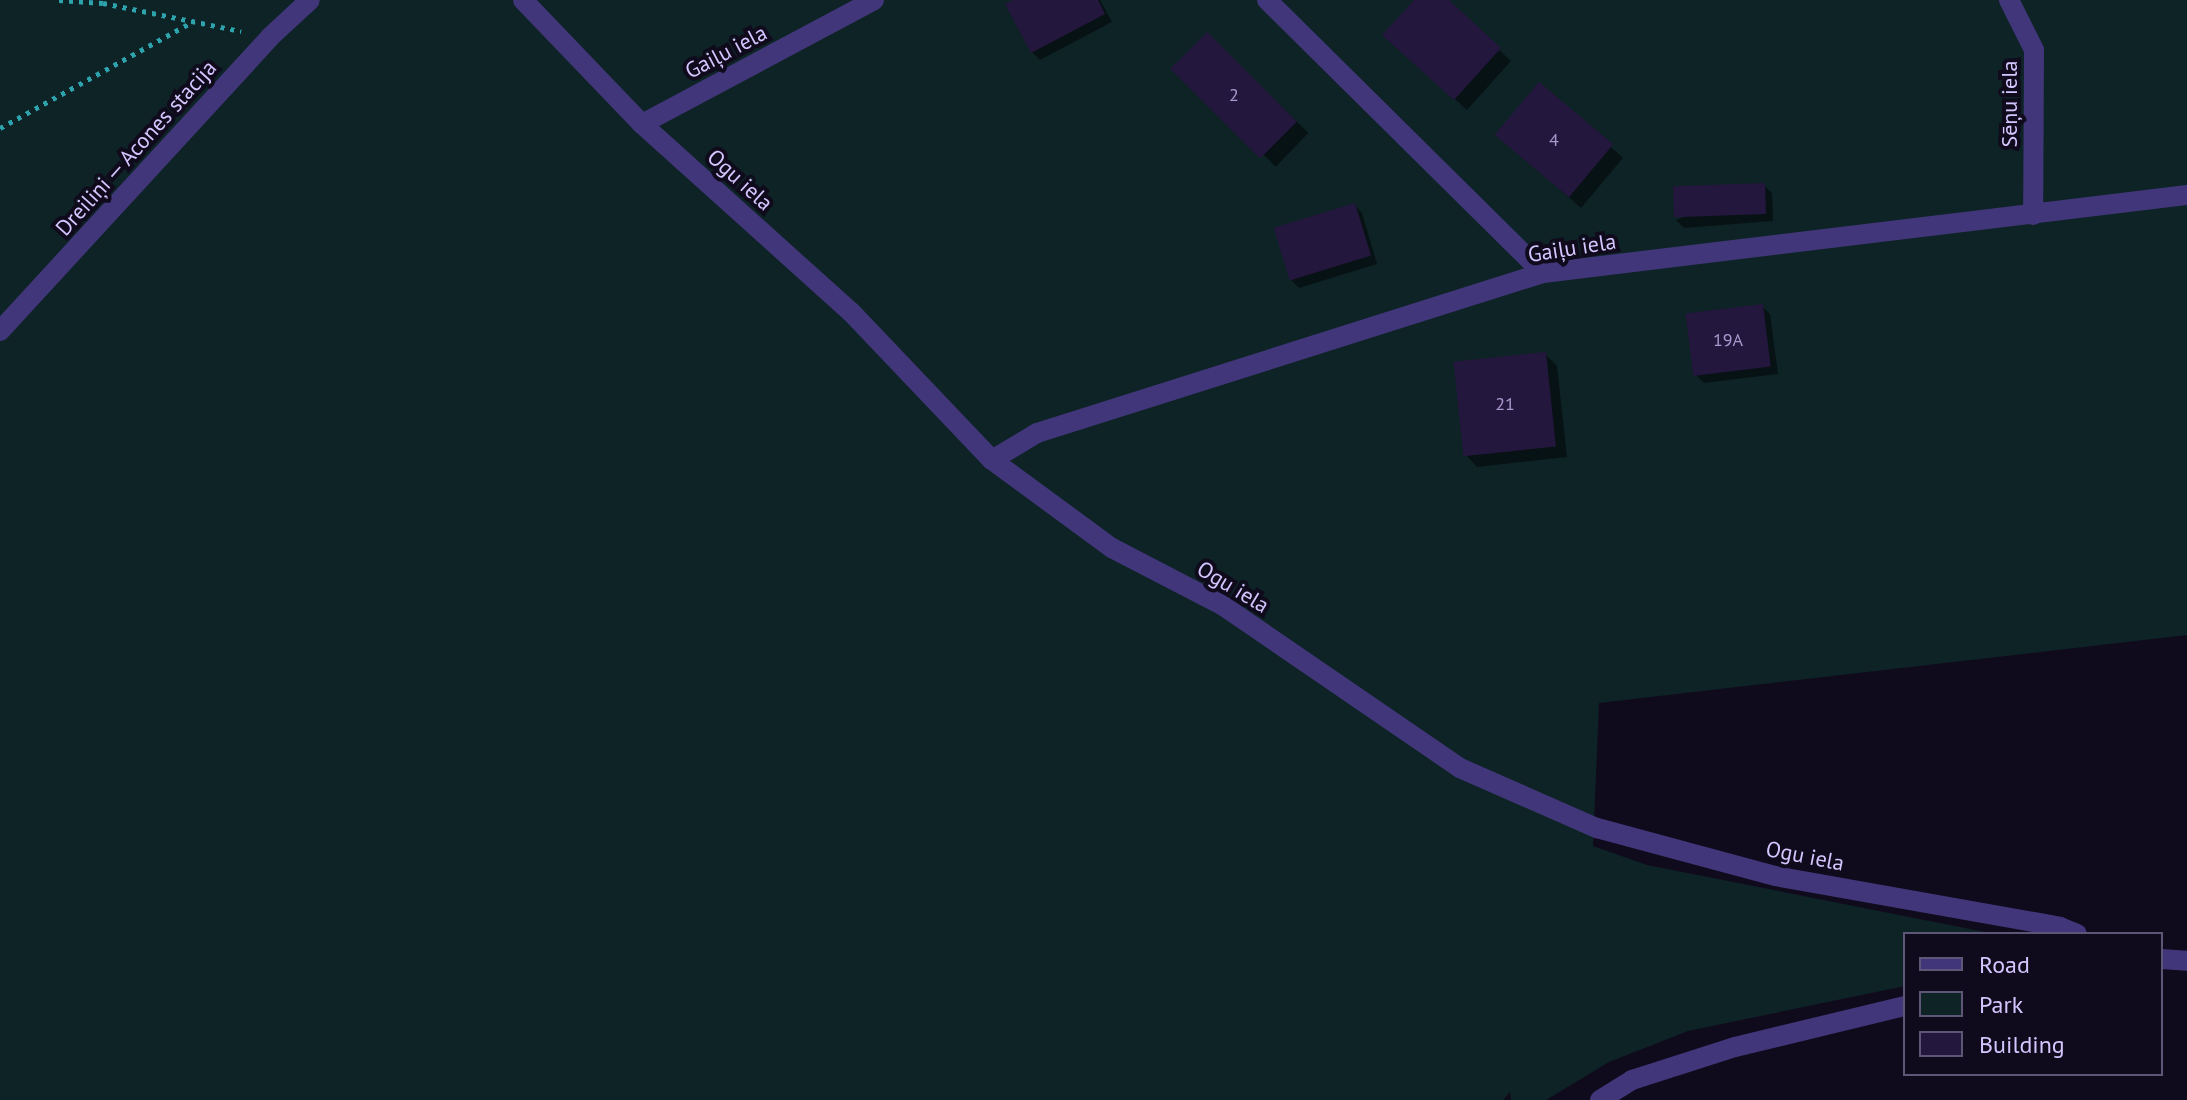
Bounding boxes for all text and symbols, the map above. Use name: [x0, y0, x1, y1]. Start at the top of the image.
street label: Gaiļu iela: [681, 19, 771, 85]
street label: Dreiliņi — Acones stacija: [49, 53, 223, 243]
street label: Sēņu iela: [1997, 60, 2023, 148]
house number: 2: [1229, 84, 1239, 106]
house number: 4: [1549, 129, 1559, 151]
street label: Ogu iela: [702, 144, 778, 216]
street label: Gaiļu iela: [1526, 228, 1618, 268]
house number: 19A: [1713, 329, 1743, 351]
house number: 21: [1495, 393, 1515, 415]
street label: Ogu iela: [1192, 555, 1274, 619]
street label: Ogu iela: [1764, 836, 1846, 876]
legend: [1903, 932, 2163, 1076]
text: Road: [1979, 949, 2030, 980]
text: Park: [1979, 989, 2023, 1020]
text: Building: [1979, 1029, 2065, 1060]

